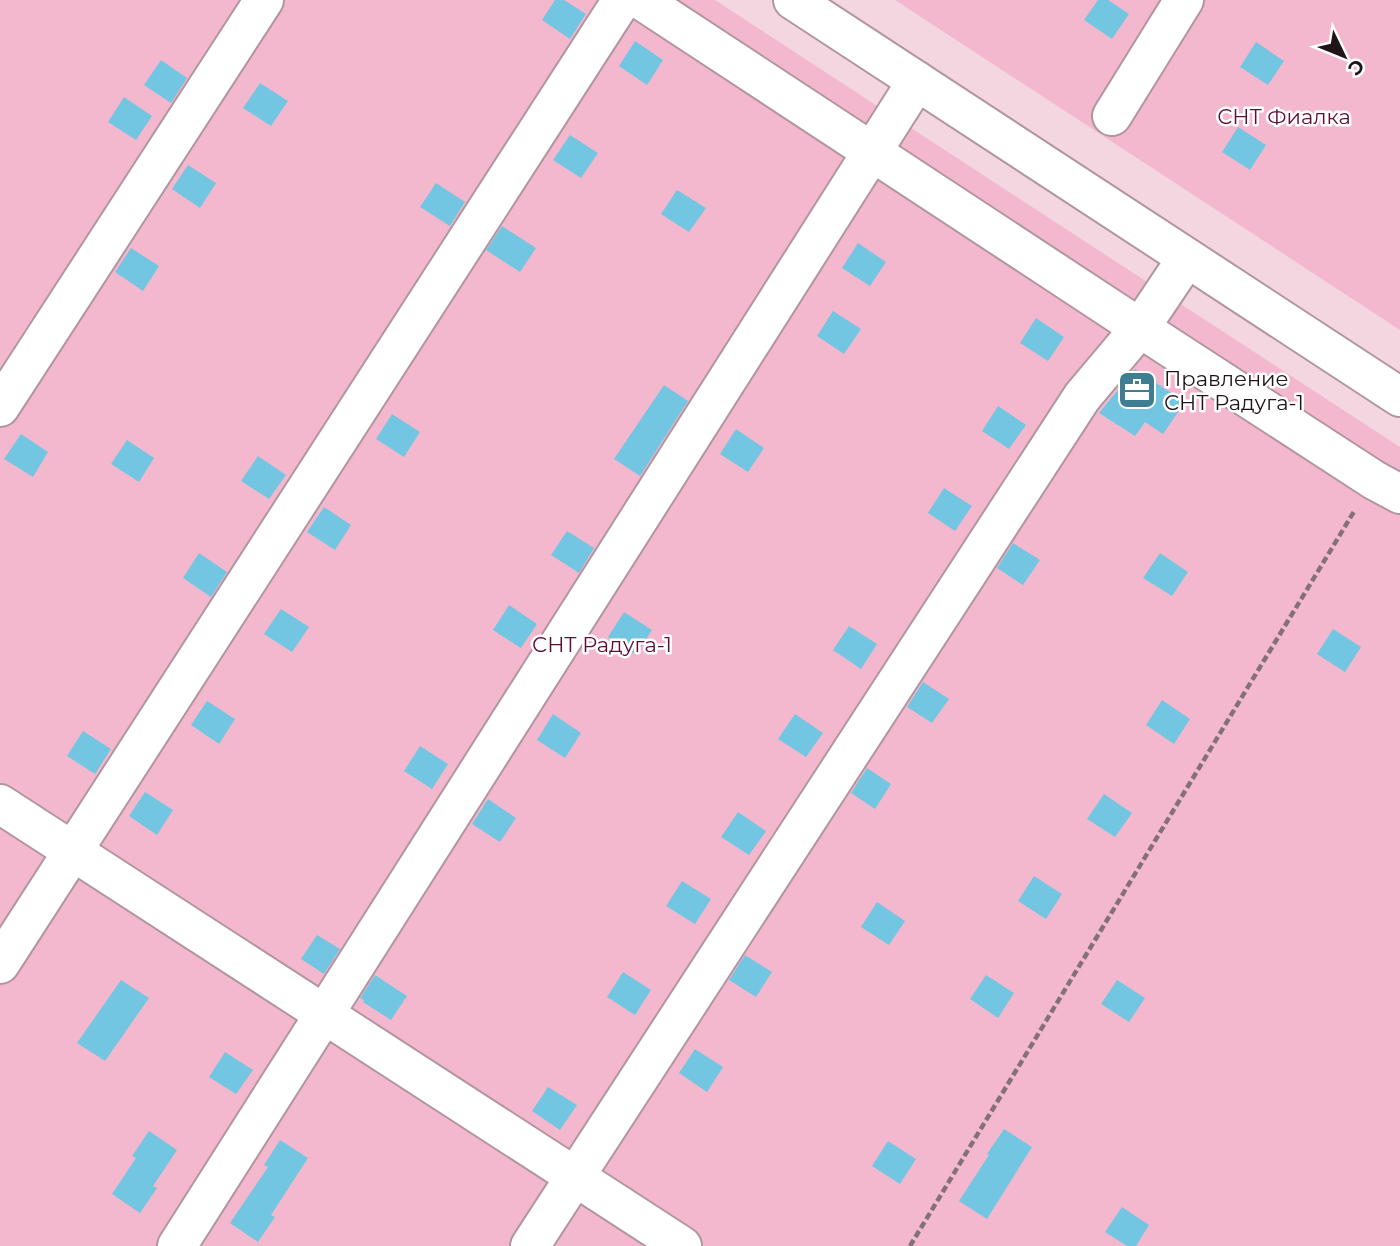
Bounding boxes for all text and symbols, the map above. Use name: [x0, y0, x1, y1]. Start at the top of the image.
north arrow: [1309, 21, 1379, 91]
text: С: [1343, 54, 1369, 80]
park label: СНТ Фиалка: [1217, 104, 1351, 129]
place label: Правление СНТ Радуга-1: [1164, 366, 1304, 415]
office icon: Правление СНТ Радуга-1: [1116, 369, 1158, 411]
park label: СНТ Радуга-1: [532, 632, 672, 657]

